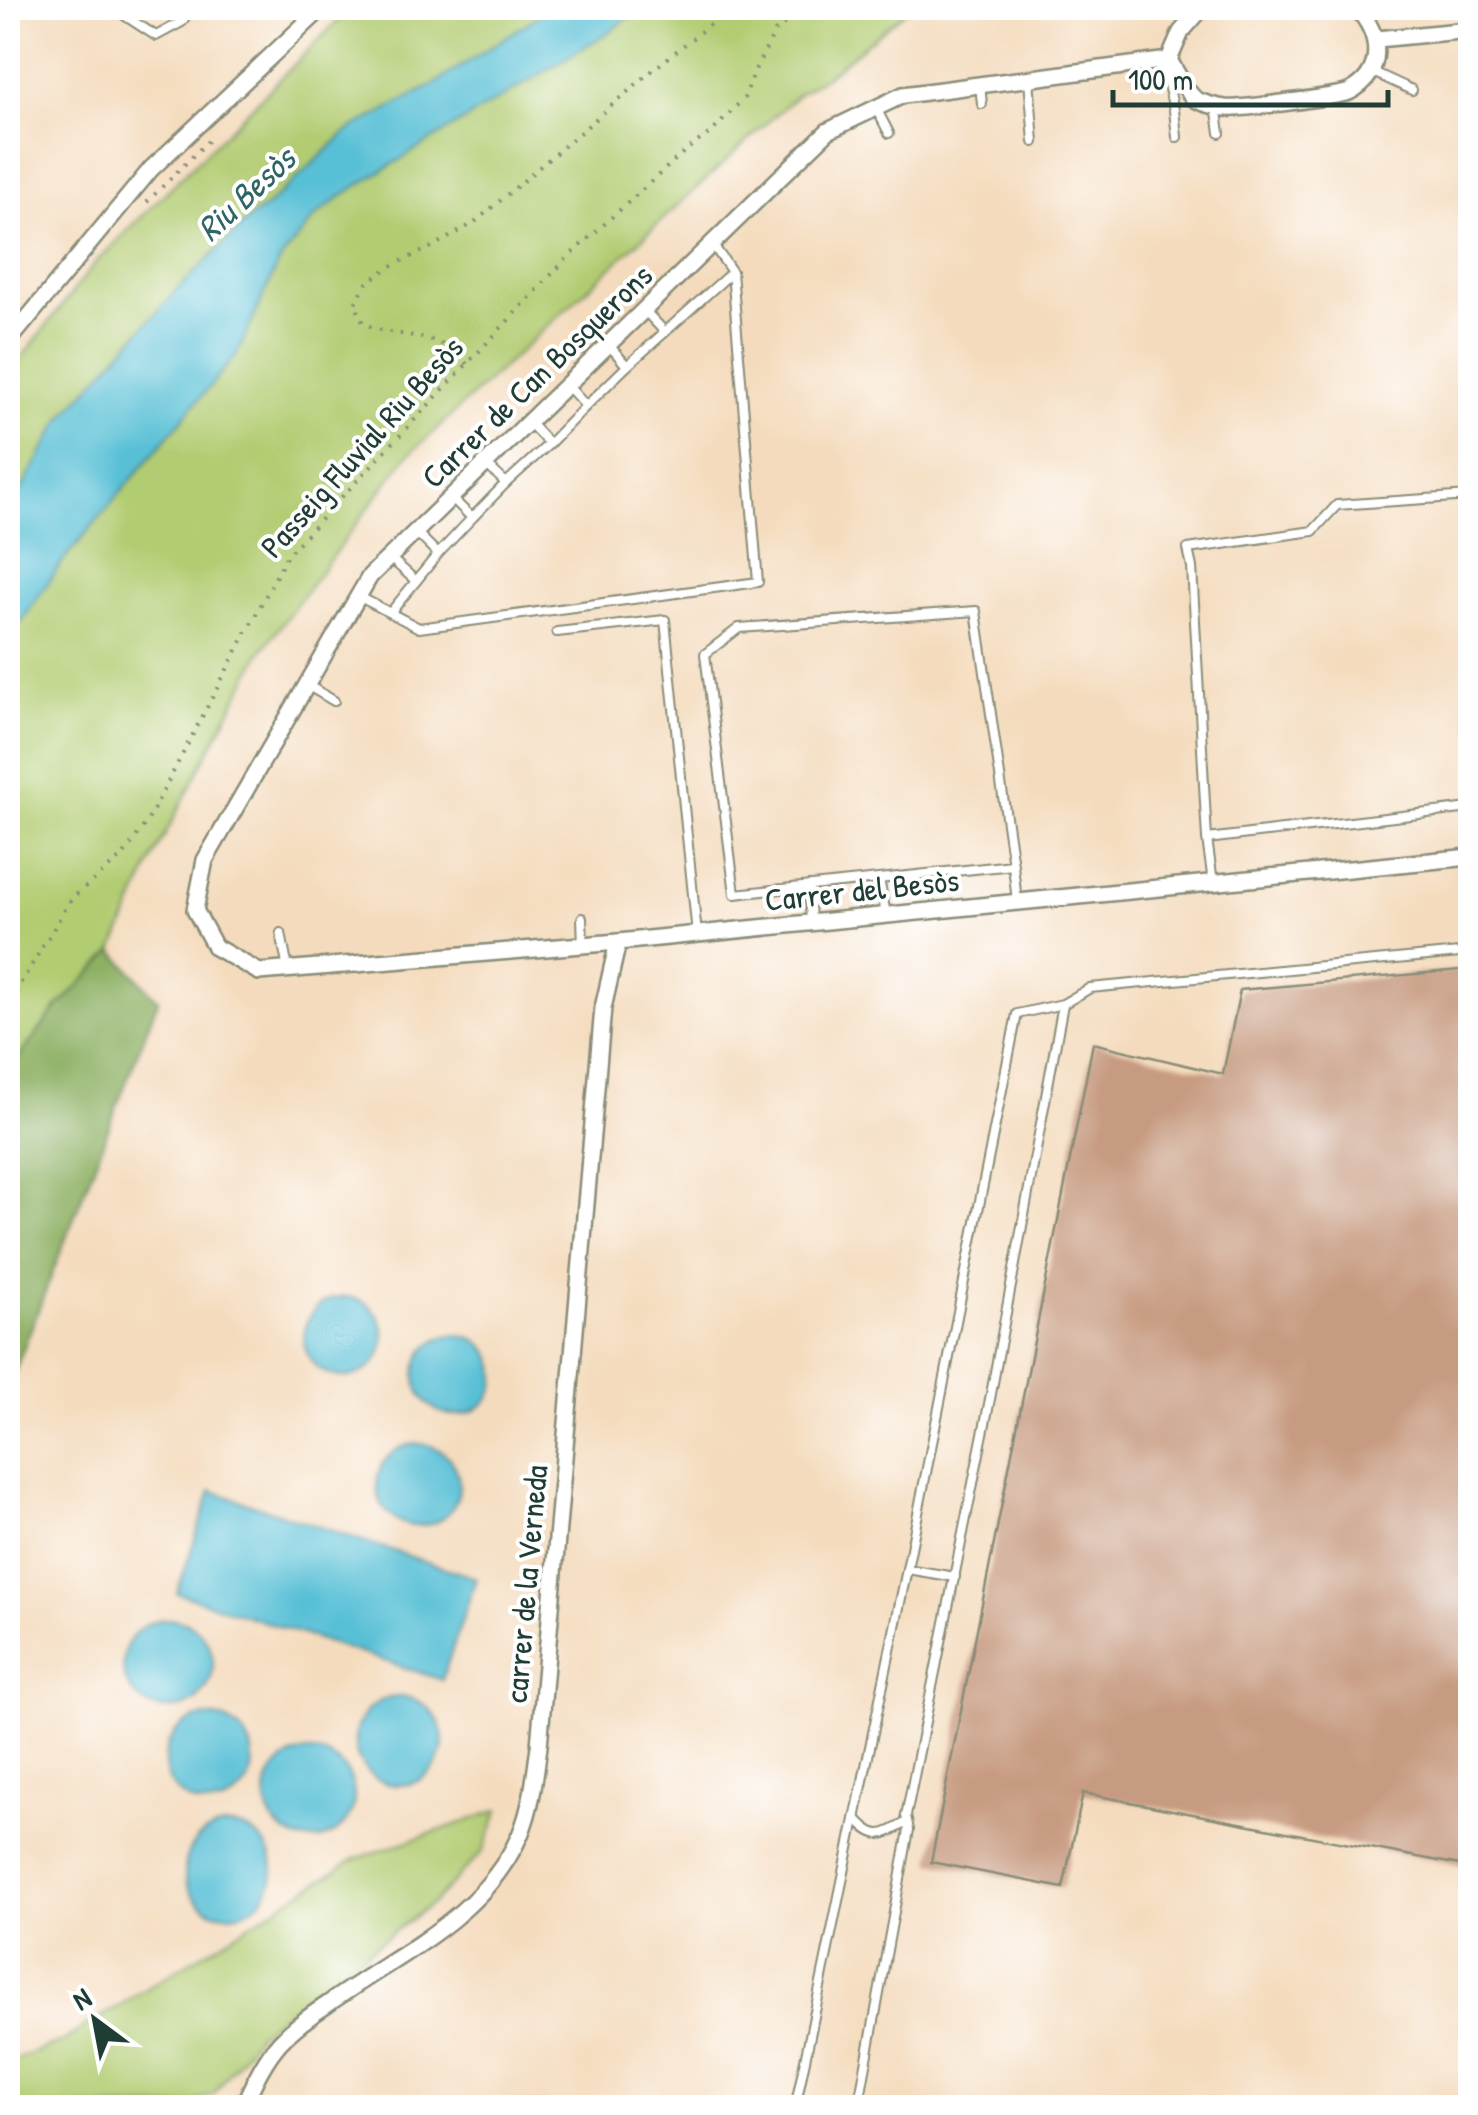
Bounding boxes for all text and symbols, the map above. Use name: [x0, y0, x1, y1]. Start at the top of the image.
scale bar: [1113, 45, 1388, 107]
text: 100 m: [1128, 59, 1193, 99]
water label: Riu Besòs: [186, 134, 308, 251]
street label: Carrer de Can Bosquerons: [412, 254, 661, 497]
street label: Passeig Fluvial Riu Besòs: [251, 327, 473, 567]
street label: Carrer del Besòs: [763, 858, 961, 921]
street label: carrer de la Verneda: [494, 1463, 557, 1705]
north arrow: [45, 1970, 145, 2070]
text: N: [65, 1979, 98, 2019]

